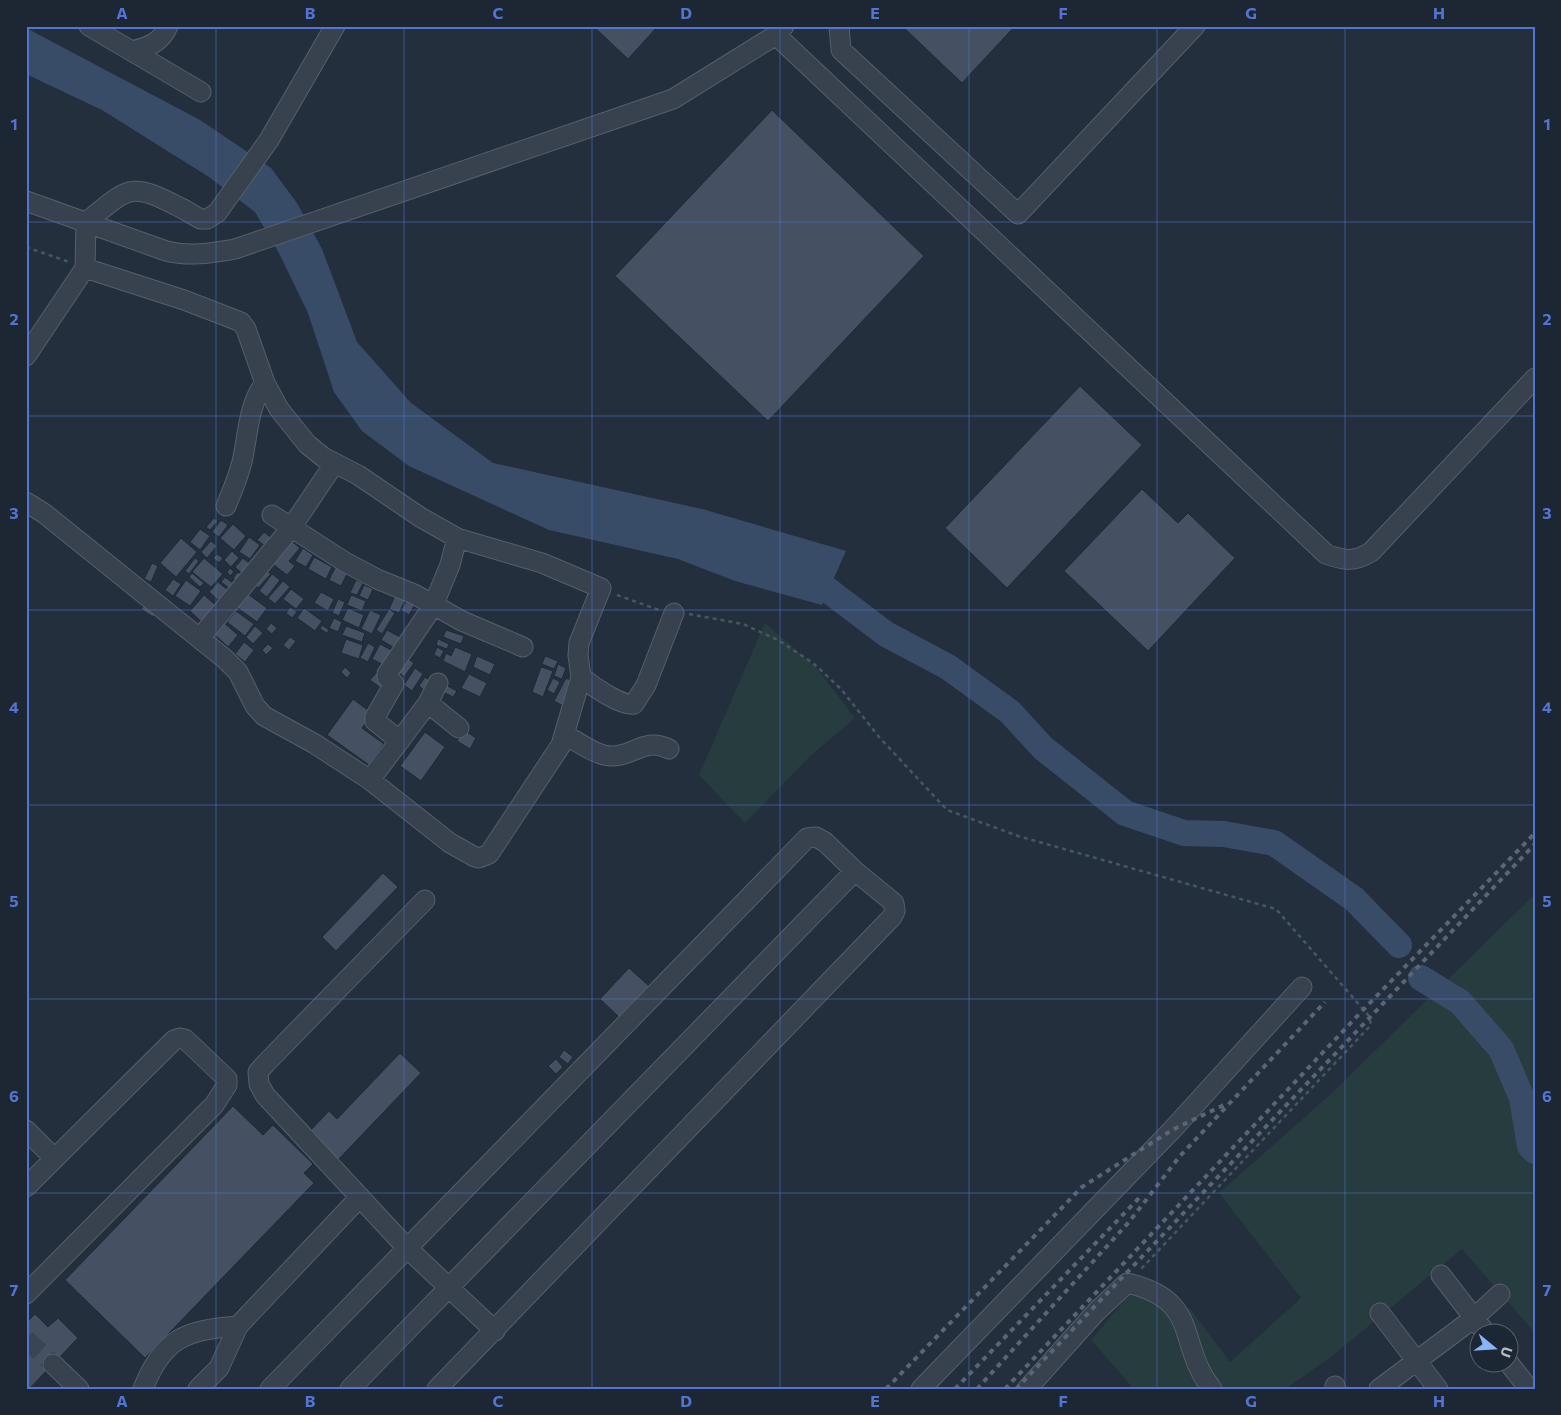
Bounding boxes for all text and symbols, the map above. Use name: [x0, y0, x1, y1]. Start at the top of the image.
text: A: [116, 3, 128, 22]
text: B: [305, 3, 316, 22]
text: C: [493, 3, 504, 22]
text: D: [680, 3, 692, 22]
text: E: [870, 3, 880, 22]
text: F: [1058, 3, 1068, 22]
text: G: [1245, 3, 1257, 22]
text: H: [1433, 3, 1445, 22]
text: 1: [10, 114, 18, 133]
text: 1: [1543, 114, 1551, 133]
text: 2: [9, 309, 19, 328]
text: 2: [1542, 309, 1552, 328]
text: 3: [9, 503, 19, 522]
text: 3: [1542, 503, 1552, 522]
text: 4: [9, 697, 19, 716]
text: 4: [1542, 697, 1552, 716]
text: 5: [9, 891, 19, 910]
text: 5: [1542, 891, 1552, 910]
text: 6: [9, 1086, 19, 1105]
text: 6: [1542, 1086, 1552, 1105]
text: 7: [10, 1280, 19, 1299]
text: 7: [1543, 1280, 1552, 1299]
north arrow: [1468, 1322, 1518, 1372]
text: U: [1497, 1345, 1516, 1360]
text: A: [116, 1391, 128, 1410]
text: B: [305, 1391, 316, 1410]
text: C: [493, 1391, 504, 1410]
text: D: [680, 1391, 692, 1410]
text: E: [870, 1391, 880, 1410]
text: F: [1058, 1391, 1068, 1410]
text: G: [1245, 1391, 1257, 1410]
text: H: [1433, 1391, 1445, 1410]

